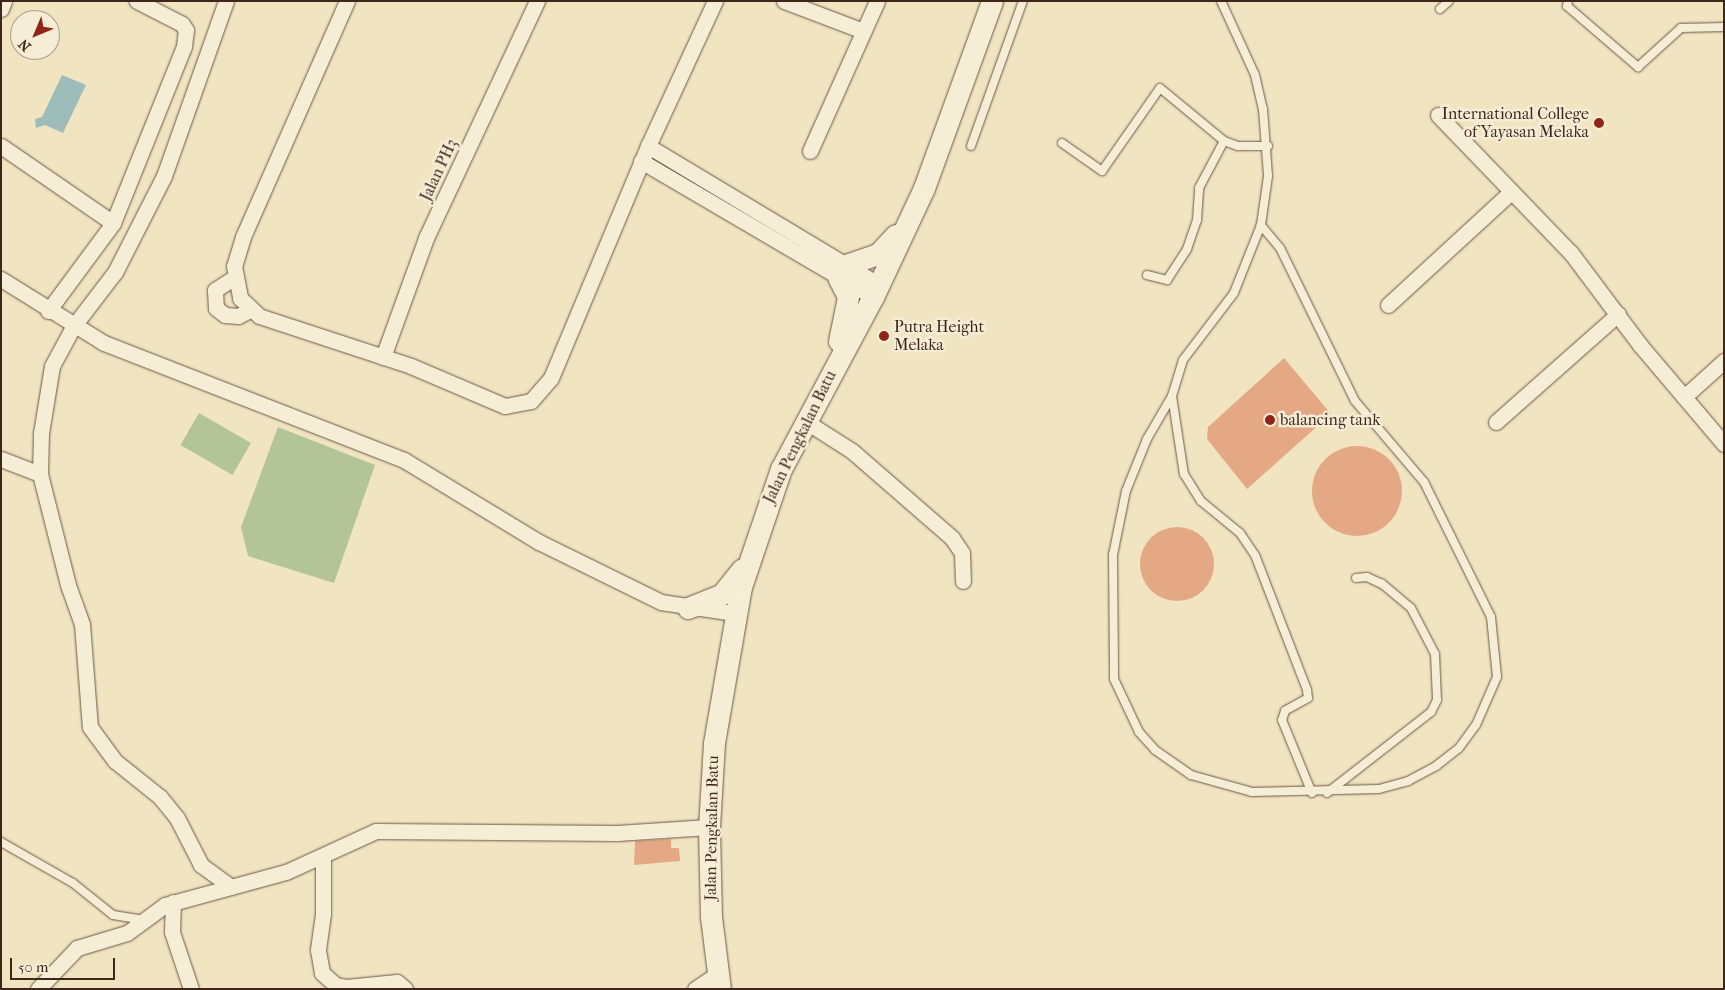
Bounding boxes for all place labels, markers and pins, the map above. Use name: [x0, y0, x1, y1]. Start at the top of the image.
place label: International College of Yayasan Melaka: [1442, 104, 1589, 142]
marker: International College of Yayasan Melaka: [1593, 117, 1605, 129]
place label: Putra Height Melaka: [894, 317, 984, 355]
marker: Putra Height Melaka: [878, 330, 890, 342]
place label: balancing tank: [1280, 410, 1380, 430]
marker: balancing tank: [1264, 414, 1276, 426]

